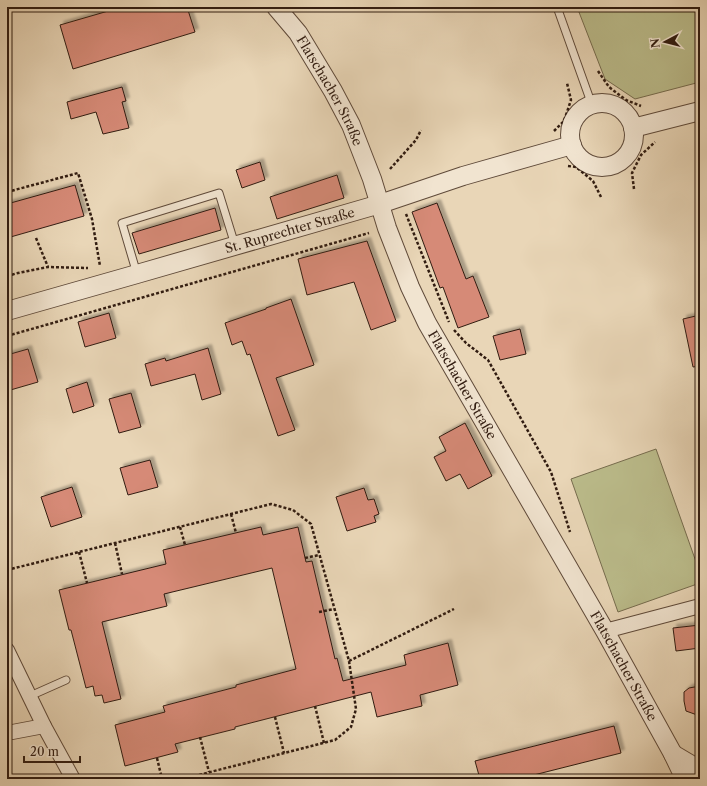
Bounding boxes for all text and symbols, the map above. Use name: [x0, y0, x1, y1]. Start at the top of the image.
north arrow: [645, 22, 685, 62]
street label: Flatschacher Straße: [293, 33, 366, 148]
text: N: [647, 37, 663, 49]
street label: St. Ruprechter Straße: [223, 204, 356, 256]
street label: Flatschacher Straße: [425, 327, 500, 442]
street label: Flatschacher Straße: [587, 608, 661, 724]
scale bar: [24, 738, 80, 764]
text: 20 m: [30, 744, 59, 759]

